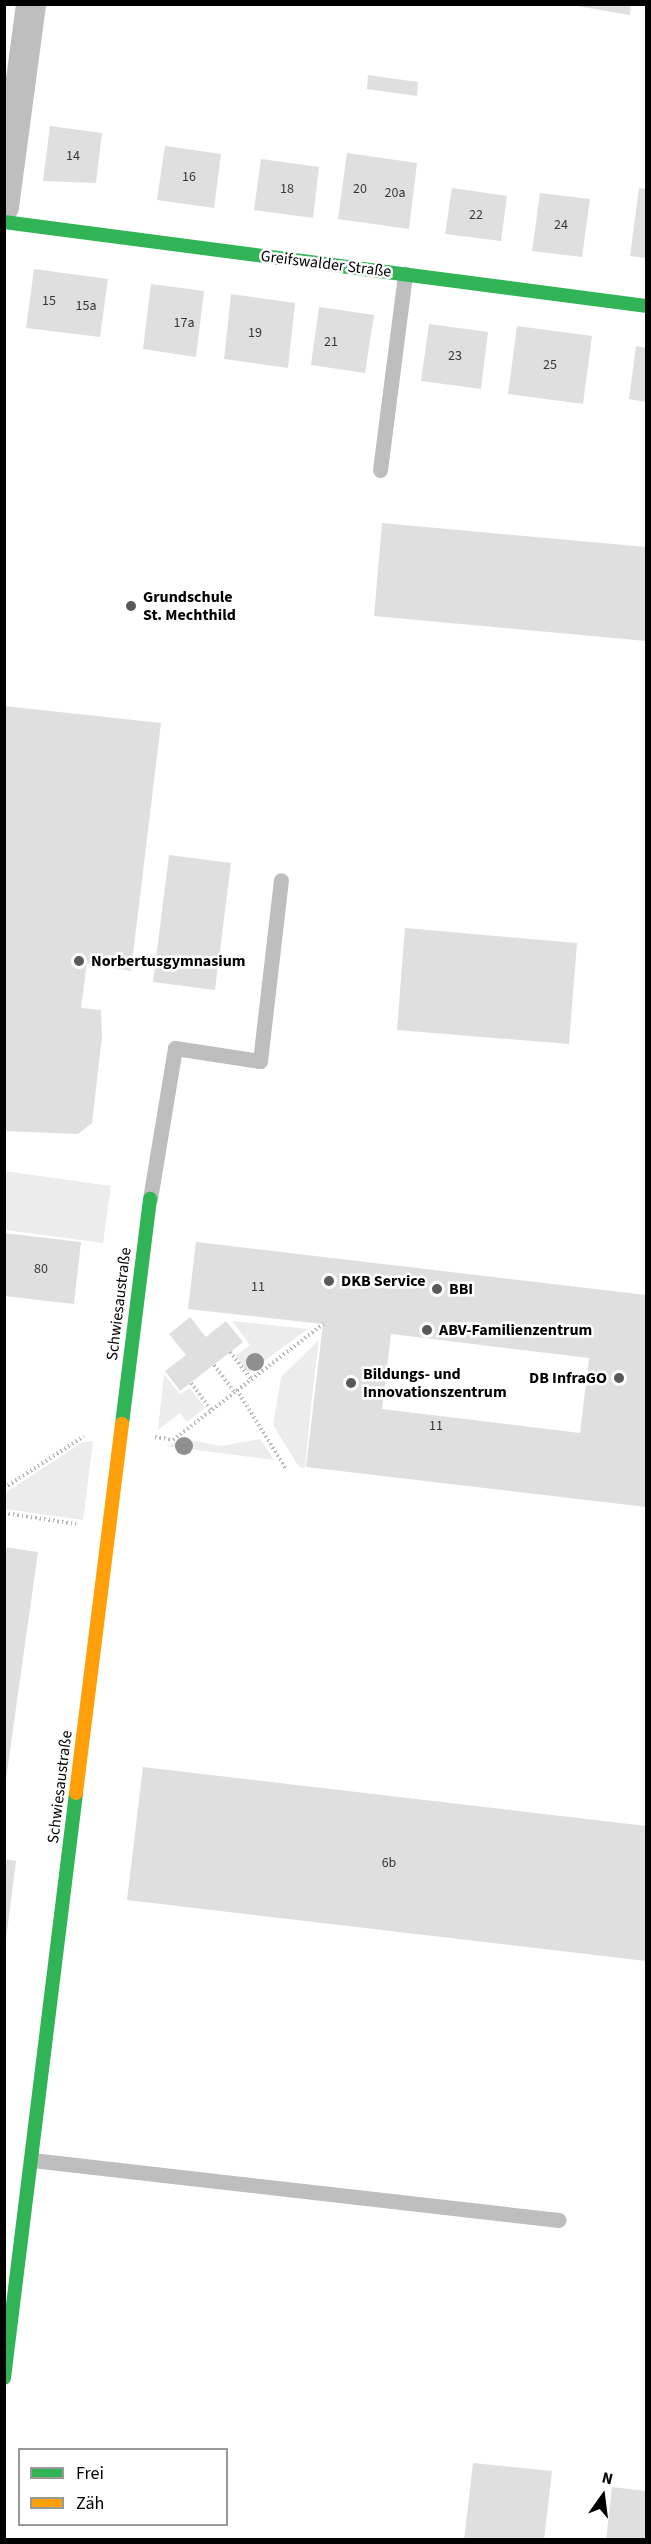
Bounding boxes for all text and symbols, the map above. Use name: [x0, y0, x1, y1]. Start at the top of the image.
house number: 14: [66, 148, 80, 164]
house number: 16: [182, 169, 196, 185]
house number: 18: [280, 181, 294, 197]
house number: 20: [353, 181, 367, 197]
house number: 20a: [385, 185, 405, 201]
house number: 22: [469, 207, 483, 223]
house number: 24: [554, 217, 568, 233]
street label: Greifswalder Straße: [260, 246, 392, 282]
house number: 15: [42, 293, 56, 309]
house number: 15a: [76, 298, 96, 314]
house number: 17a: [174, 315, 194, 331]
house number: 19: [248, 325, 262, 341]
house number: 21: [324, 334, 338, 350]
house number: 23: [448, 348, 462, 364]
house number: 25: [543, 357, 557, 373]
place label: Grundschule St. Mechthild: [143, 587, 236, 625]
marker: Grundschule St. Mechthild: [124, 599, 138, 613]
place label: Norbertusgymnasium: [91, 951, 246, 971]
marker: Norbertusgymnasium: [72, 954, 86, 968]
street label: Schwiesaustraße: [103, 1246, 135, 1362]
house number: 80: [34, 1261, 48, 1277]
place label: DKB Service: [341, 1271, 426, 1291]
marker: DKB Service: [322, 1274, 336, 1288]
house number: 11: [251, 1279, 265, 1295]
place label: BBI: [449, 1279, 473, 1299]
marker: BBI: [430, 1282, 444, 1296]
place label: ABV-Familienzentrum: [439, 1320, 592, 1340]
marker: ABV-Familienzentrum: [420, 1323, 434, 1337]
place label: Bildungs- und Innovationszentrum: [363, 1364, 507, 1402]
place label: DB InfraGO: [529, 1368, 607, 1388]
marker: DB InfraGO: [612, 1371, 626, 1385]
marker: Bildungs- und Innovationszentrum: [344, 1376, 358, 1390]
house number: 11: [429, 1418, 443, 1434]
street label: Schwiesaustraße: [44, 1729, 76, 1845]
house number: 6b: [382, 1855, 396, 1871]
legend: [18, 2448, 228, 2526]
text: Frei: [76, 2461, 104, 2486]
north arrow: [573, 2466, 633, 2526]
text: N: [600, 2467, 615, 2490]
text: Zäh: [76, 2491, 104, 2516]

